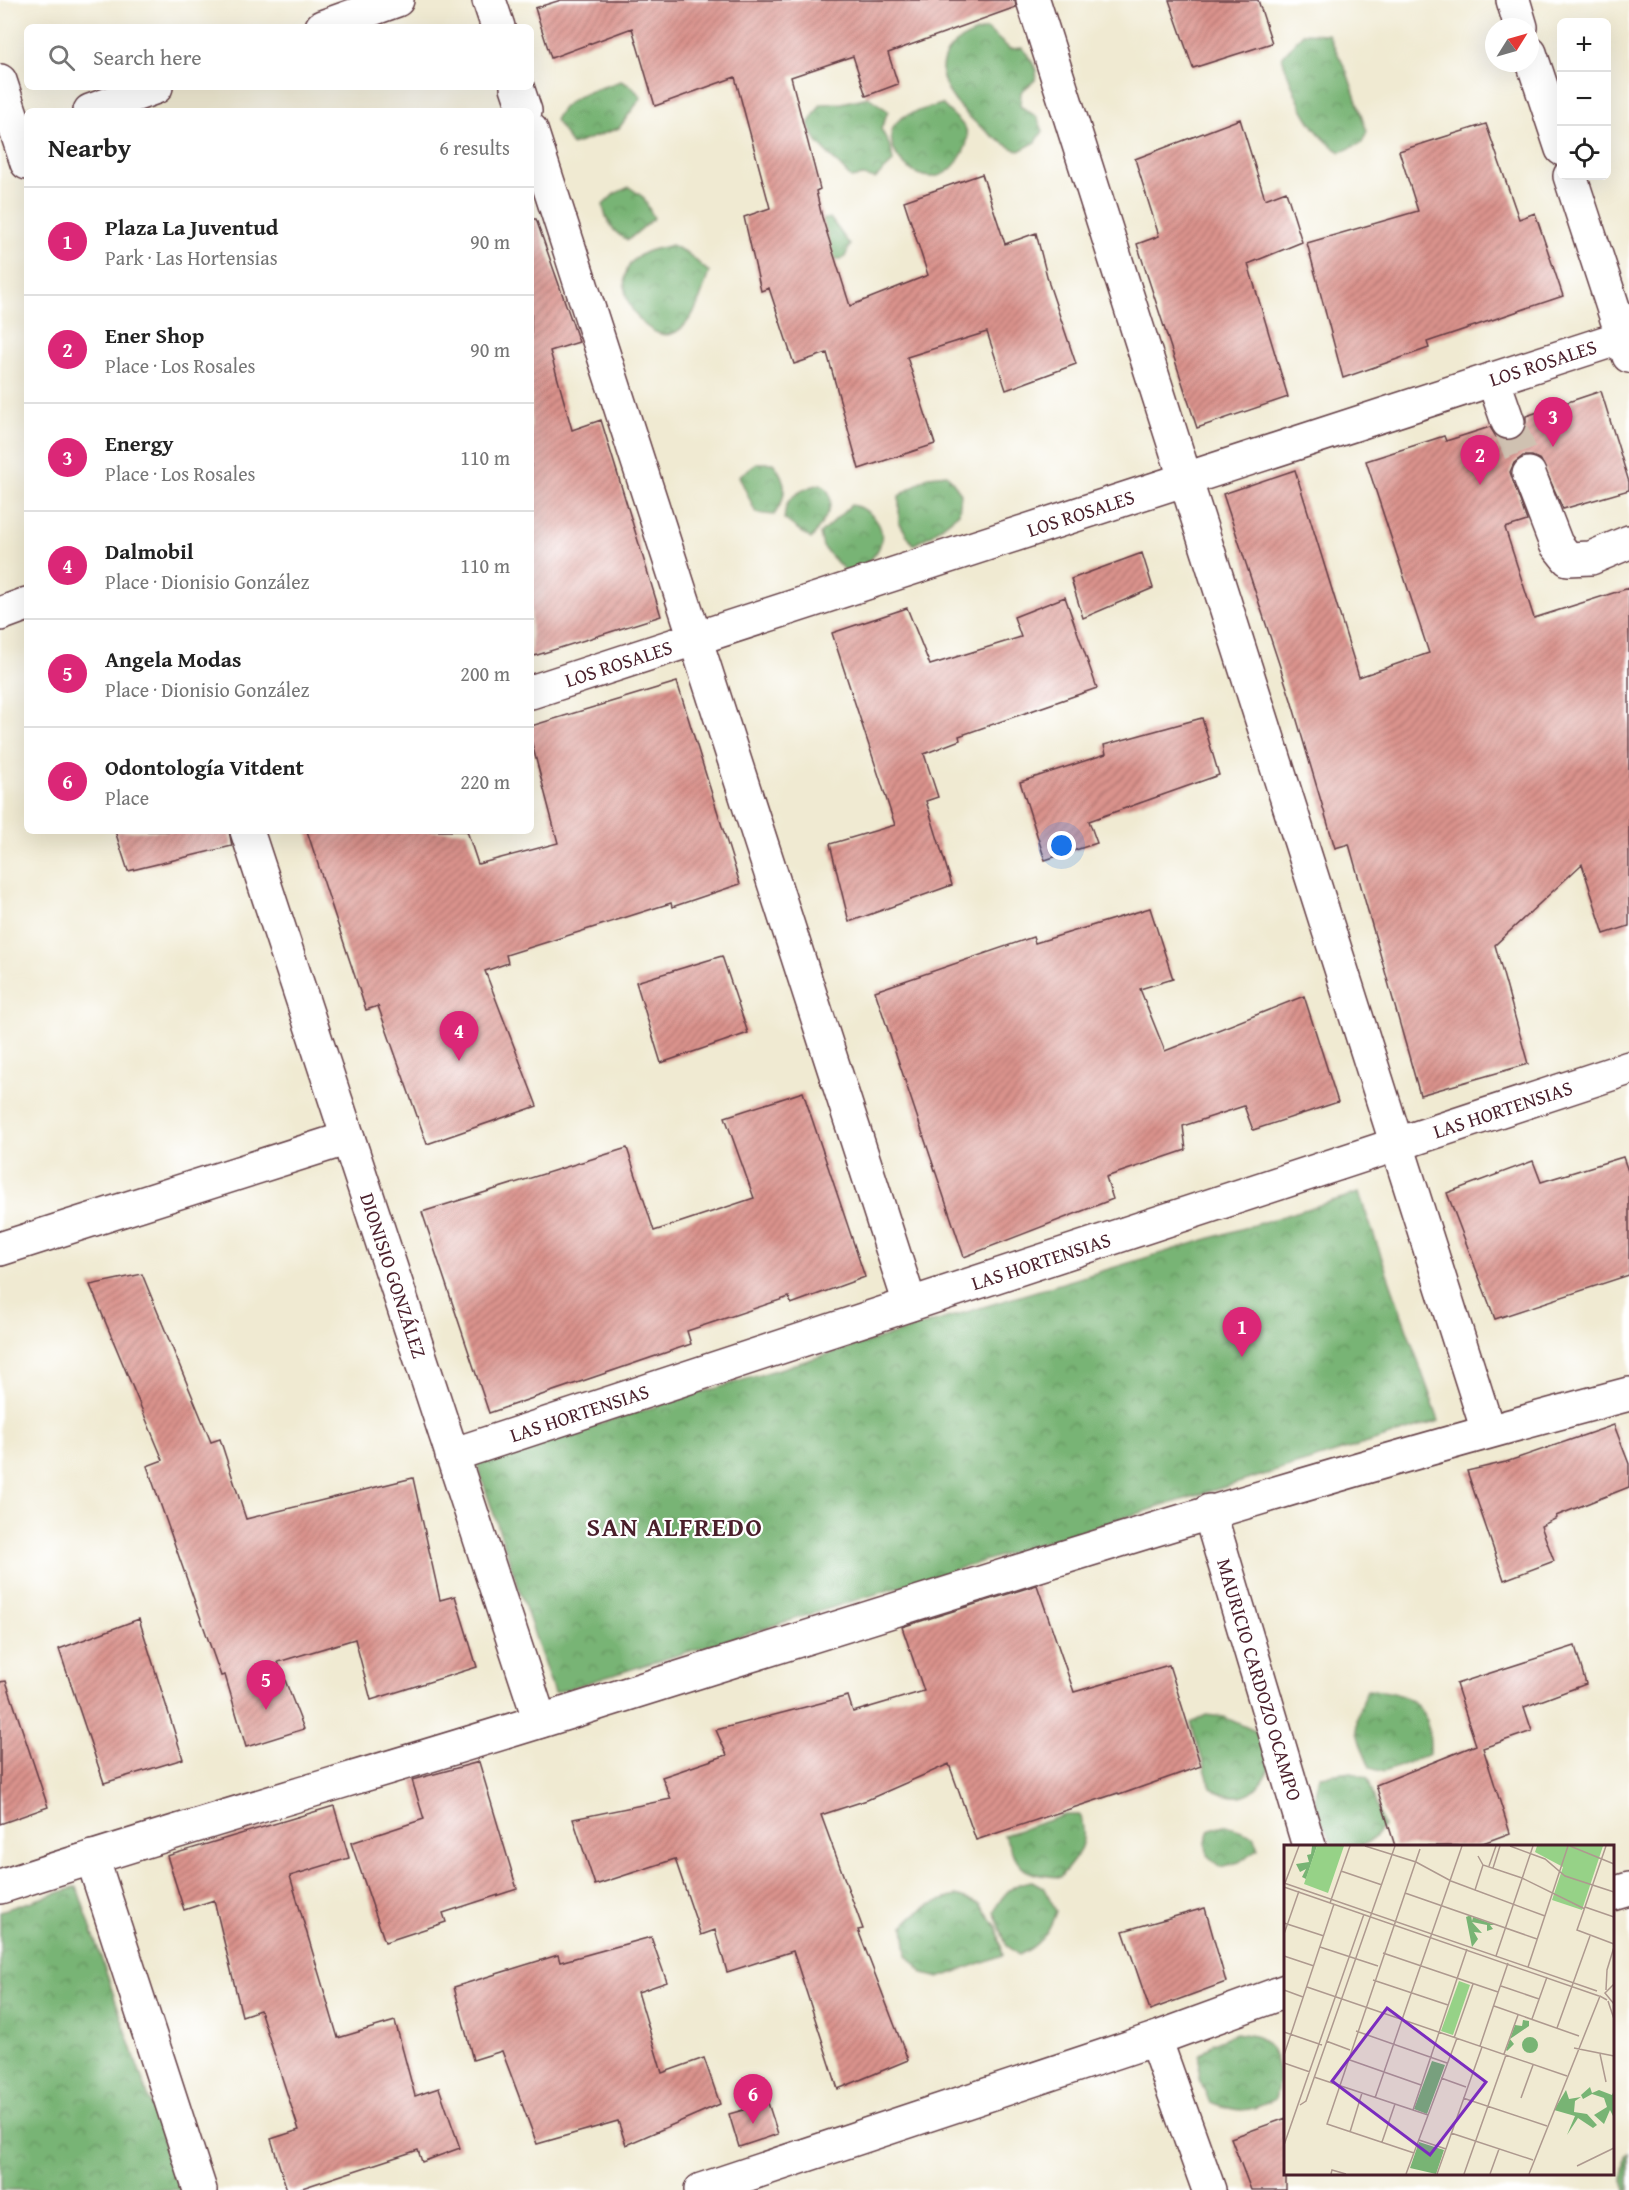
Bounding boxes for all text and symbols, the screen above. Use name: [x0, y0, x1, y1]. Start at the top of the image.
north arrow: [1485, 18, 1539, 72]
map controls: [1557, 18, 1611, 180]
button: +: [1557, 18, 1611, 72]
search box: [24, 24, 534, 90]
icon: search: [45, 41, 78, 74]
text: Search here: [93, 41, 202, 73]
button: −: [1557, 72, 1611, 126]
button: locate: [1557, 126, 1611, 180]
text: Nearby: [48, 128, 131, 167]
text: 6 results: [439, 133, 510, 162]
text: Plaza La Juventud: [105, 211, 278, 243]
text: 1: [62, 227, 73, 256]
text: 90 m: [470, 227, 510, 256]
text: Park · Las Hortensias: [105, 243, 278, 272]
text: Ener Shop: [105, 319, 204, 351]
street label: LOS ROSALES: [1485, 332, 1600, 394]
text: 2: [62, 335, 73, 364]
text: 90 m: [470, 335, 510, 364]
text: Place · Los Rosales: [105, 351, 256, 380]
pin: 3: [1534, 398, 1572, 447]
text: Energy: [105, 427, 174, 459]
pin: 2: [1460, 436, 1500, 485]
text: 3: [62, 443, 73, 472]
text: 110 m: [460, 443, 510, 472]
text: Place · Los Rosales: [105, 459, 256, 488]
street label: LOS ROSALES: [1023, 482, 1138, 544]
text: Dalmobil: [105, 535, 194, 567]
text: 4: [62, 551, 73, 580]
text: 110 m: [460, 551, 510, 580]
text: Place · Dionisio González: [105, 567, 309, 596]
street label: LOS ROSALES: [561, 632, 676, 694]
text: Angela Modas: [105, 643, 241, 675]
text: 5: [62, 659, 73, 688]
text: 200 m: [460, 659, 510, 688]
text: Place · Dionisio González: [105, 675, 309, 704]
text: Odontología Vitdent: [105, 751, 304, 783]
text: 6: [62, 767, 73, 796]
text: 220 m: [460, 767, 510, 796]
text: Place: [105, 783, 149, 812]
your location: [1047, 831, 1076, 860]
pin: 4: [440, 1012, 478, 1061]
street label: LAS HORTENSIAS: [1429, 1073, 1576, 1145]
street label: DIONISIO GONZÁLEZ: [353, 1189, 435, 1362]
street label: LAS HORTENSIAS: [967, 1224, 1114, 1297]
pin: 1: [1222, 1308, 1262, 1357]
street label: LAS HORTENSIAS: [506, 1376, 652, 1449]
district label: SAN ALFREDO: [587, 1507, 763, 1546]
street label: MAURICIO CARDOZO OCAMPO: [1210, 1555, 1310, 1804]
pin: 5: [246, 1660, 286, 1710]
inset map: [1284, 1845, 1614, 2175]
pin: 6: [734, 2074, 772, 2124]

